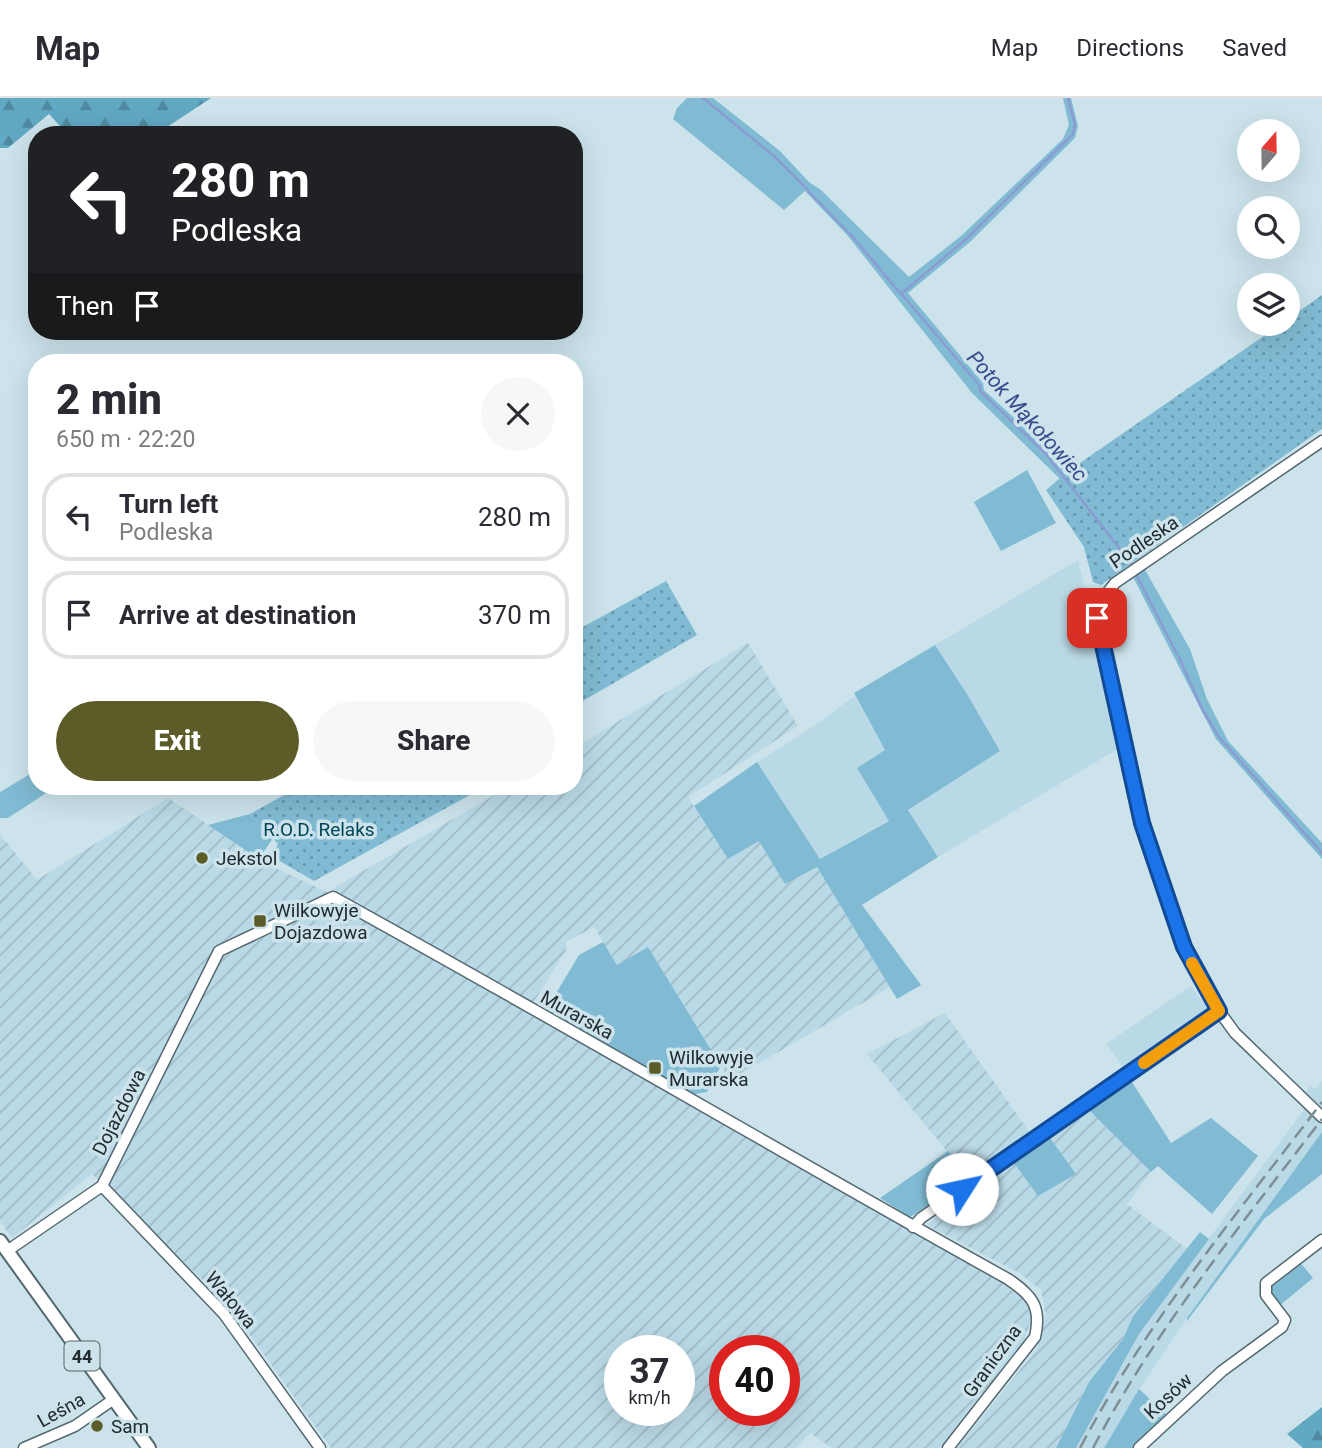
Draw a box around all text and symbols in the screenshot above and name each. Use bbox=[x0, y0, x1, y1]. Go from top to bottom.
text: Map bbox=[35, 29, 100, 68]
text: Map bbox=[991, 34, 1038, 62]
text: Directions bbox=[1076, 34, 1184, 62]
text: Saved bbox=[1222, 34, 1287, 62]
north arrow bbox=[1237, 119, 1300, 182]
map controls bbox=[1237, 119, 1300, 336]
text: 280 m bbox=[171, 152, 310, 209]
icon: left bbox=[56, 154, 147, 245]
button: search bbox=[1237, 196, 1300, 259]
text: Podleska bbox=[171, 211, 302, 249]
button: layers bbox=[1237, 273, 1300, 336]
icon: arrive bbox=[128, 287, 166, 325]
text: Then bbox=[56, 291, 114, 321]
water label: Potok Mąkołowiec bbox=[962, 346, 1092, 487]
text: 2 min bbox=[56, 375, 162, 424]
button: close bbox=[481, 377, 555, 451]
text: 650 m · 22:20 bbox=[56, 426, 195, 453]
text: Turn left bbox=[119, 489, 218, 519]
icon: left bbox=[60, 498, 98, 536]
text: 280 m bbox=[478, 502, 551, 532]
street label: Podleska bbox=[1105, 511, 1183, 573]
text: Podleska bbox=[119, 519, 213, 546]
pin bbox=[1067, 588, 1127, 648]
icon: arrive bbox=[60, 596, 98, 634]
icon: arrive bbox=[1078, 599, 1116, 637]
text: Arrive at destination bbox=[119, 600, 356, 630]
text: 370 m bbox=[478, 600, 551, 630]
button: Exit bbox=[56, 701, 299, 781]
button: Share bbox=[313, 701, 555, 781]
park label: R.O.D. Relaks bbox=[263, 818, 375, 841]
place label: Jekstol bbox=[216, 847, 277, 870]
marker: Jekstol bbox=[194, 850, 210, 866]
place label: Wilkowyje Dojazdowa bbox=[274, 899, 368, 944]
marker: Wilkowyje Dojazdowa bbox=[252, 913, 268, 929]
street label: Murarska bbox=[537, 986, 617, 1044]
place label: Wilkowyje Murarska bbox=[669, 1046, 753, 1091]
marker: Wilkowyje Murarska bbox=[647, 1060, 663, 1076]
street label: Dojazdowa bbox=[87, 1065, 151, 1159]
position arrow bbox=[925, 1152, 999, 1226]
street label: Wałowa bbox=[201, 1267, 261, 1333]
street label: Graniczna bbox=[958, 1320, 1026, 1402]
speed limit sign: 40 bbox=[709, 1335, 800, 1426]
road number: 44 bbox=[64, 1342, 100, 1371]
text: 37 bbox=[629, 1351, 670, 1392]
street label: Kosów bbox=[1139, 1368, 1197, 1424]
text: km/h bbox=[628, 1387, 671, 1408]
street label: Leśna bbox=[33, 1388, 89, 1432]
place label: Sam bbox=[111, 1415, 149, 1438]
marker: Sam bbox=[89, 1418, 105, 1434]

